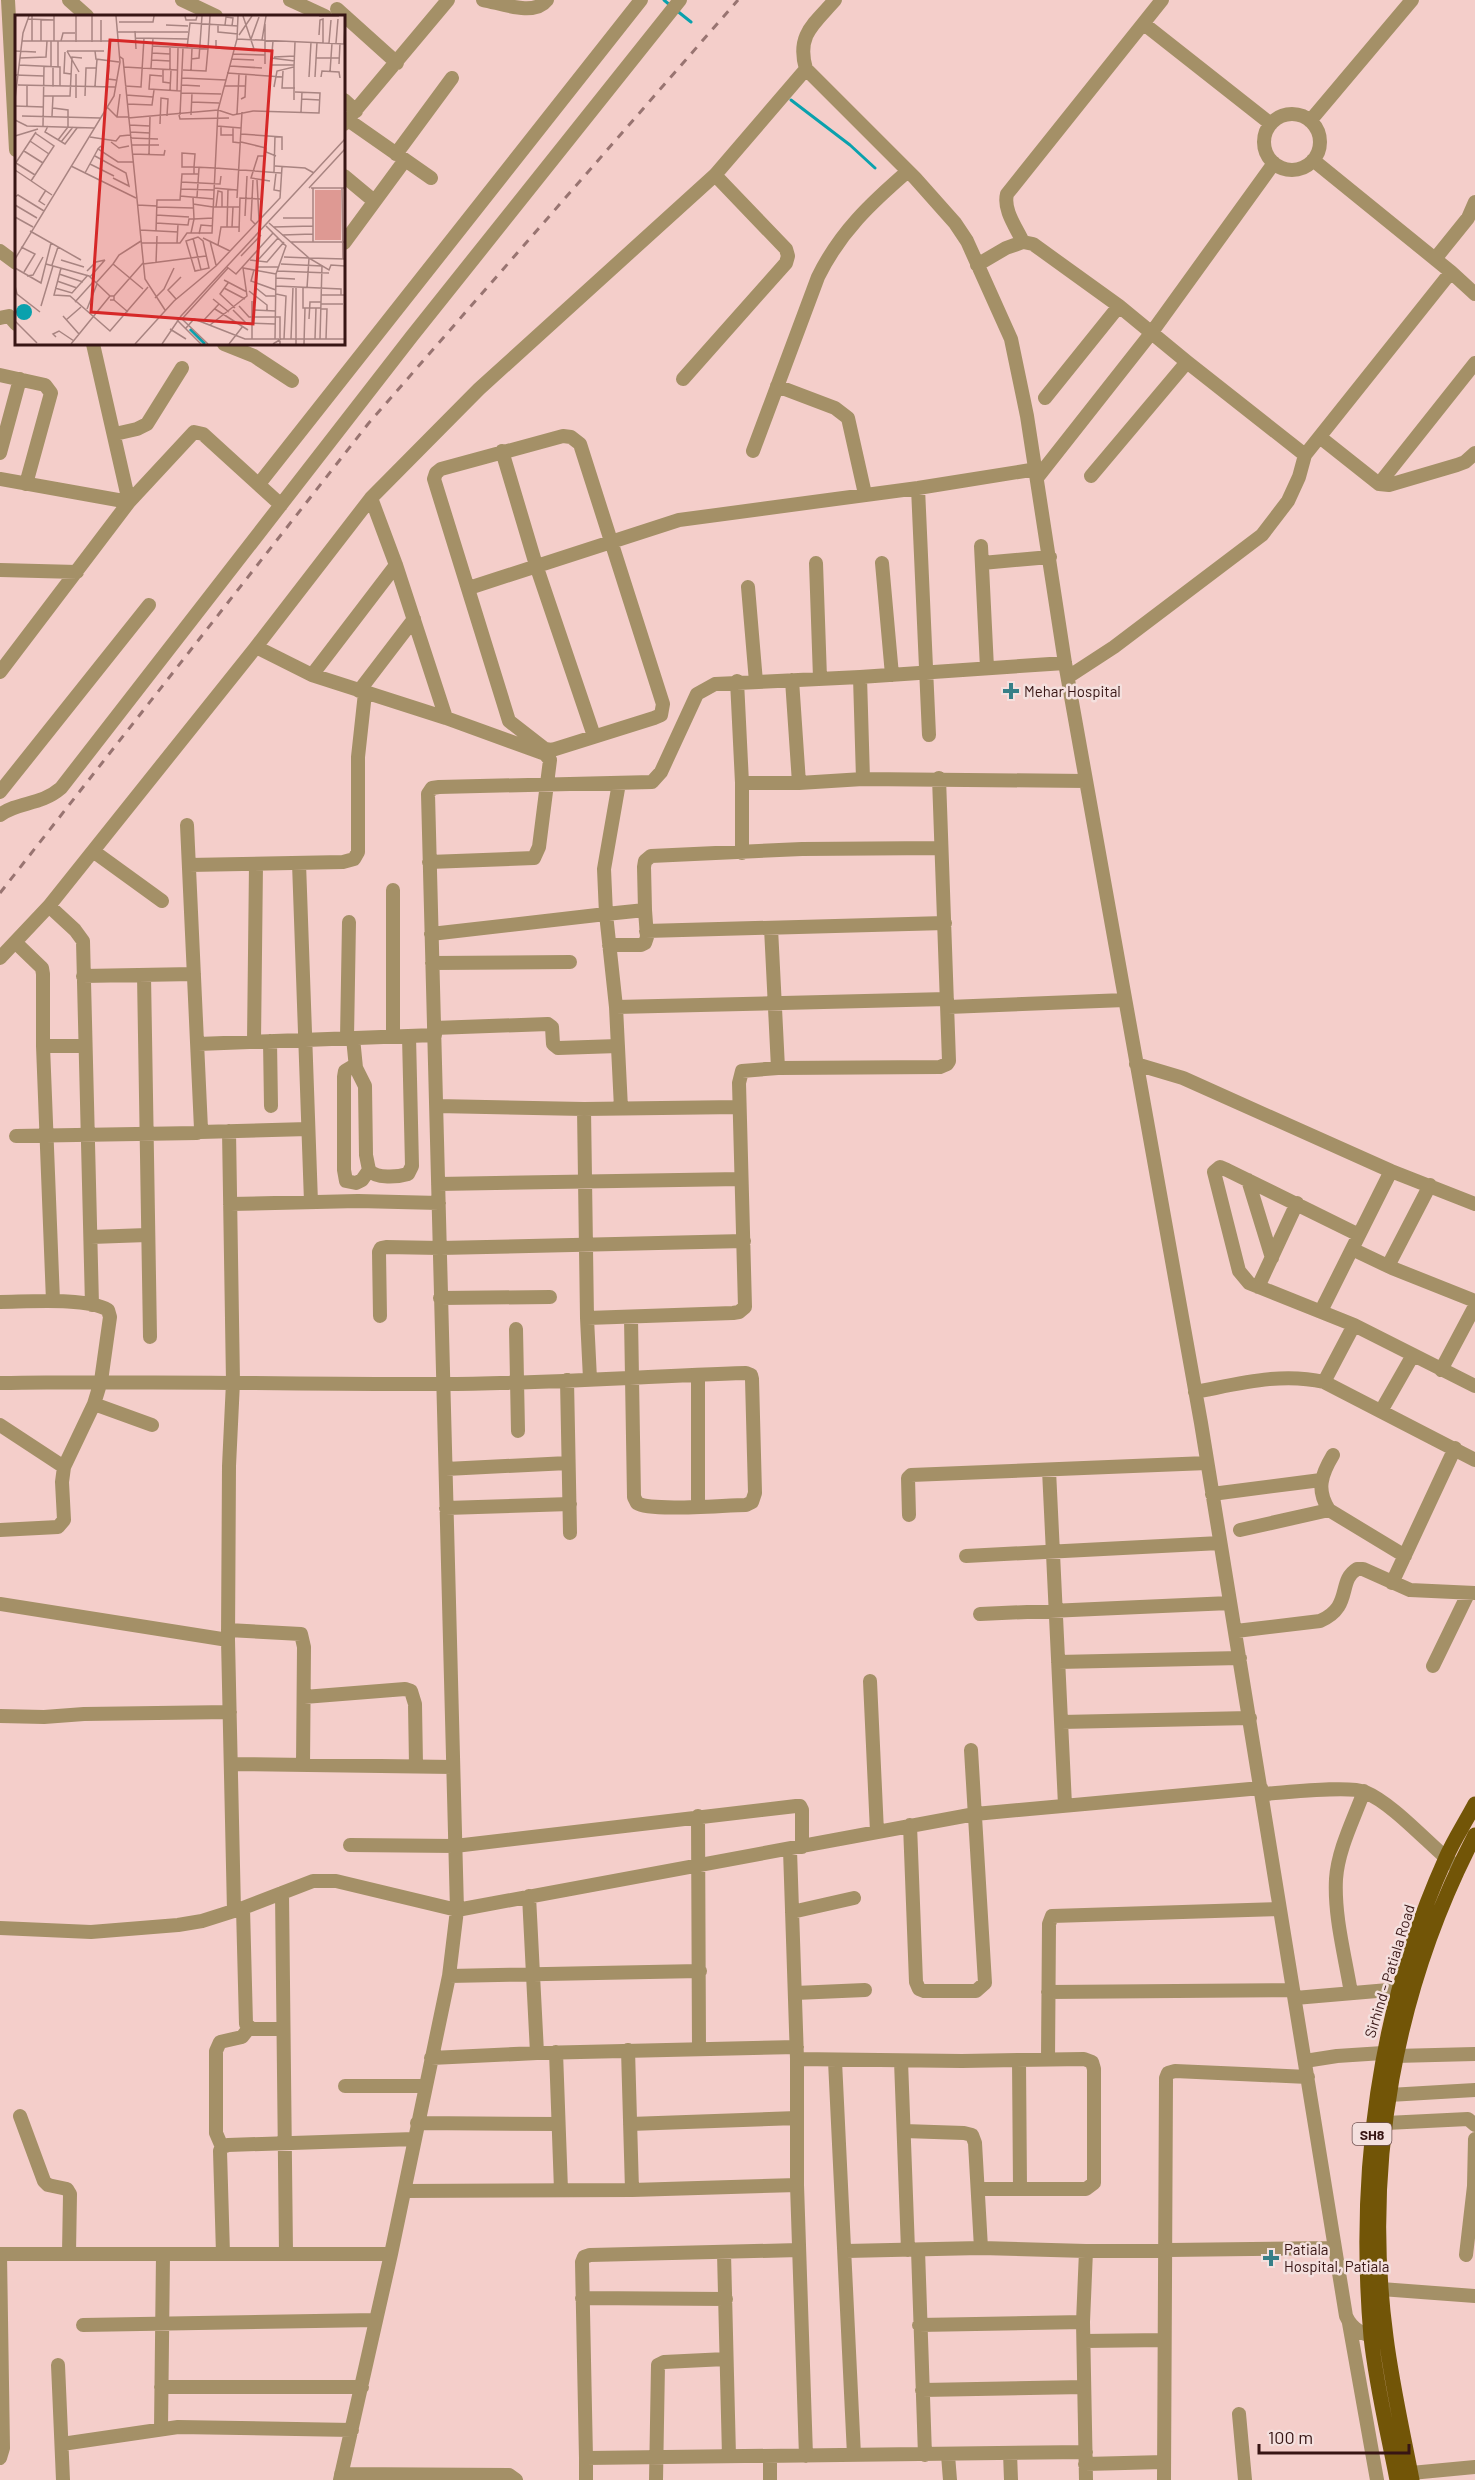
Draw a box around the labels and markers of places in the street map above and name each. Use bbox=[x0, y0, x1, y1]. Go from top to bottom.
marker: Mehar Hospital bbox=[1002, 682, 1020, 700]
place label: Mehar Hospital bbox=[1024, 682, 1121, 700]
place label: Patiala Hospital, Patiala bbox=[1284, 2240, 1389, 2275]
marker: Patiala Hospital, Patiala bbox=[1262, 2249, 1280, 2267]

